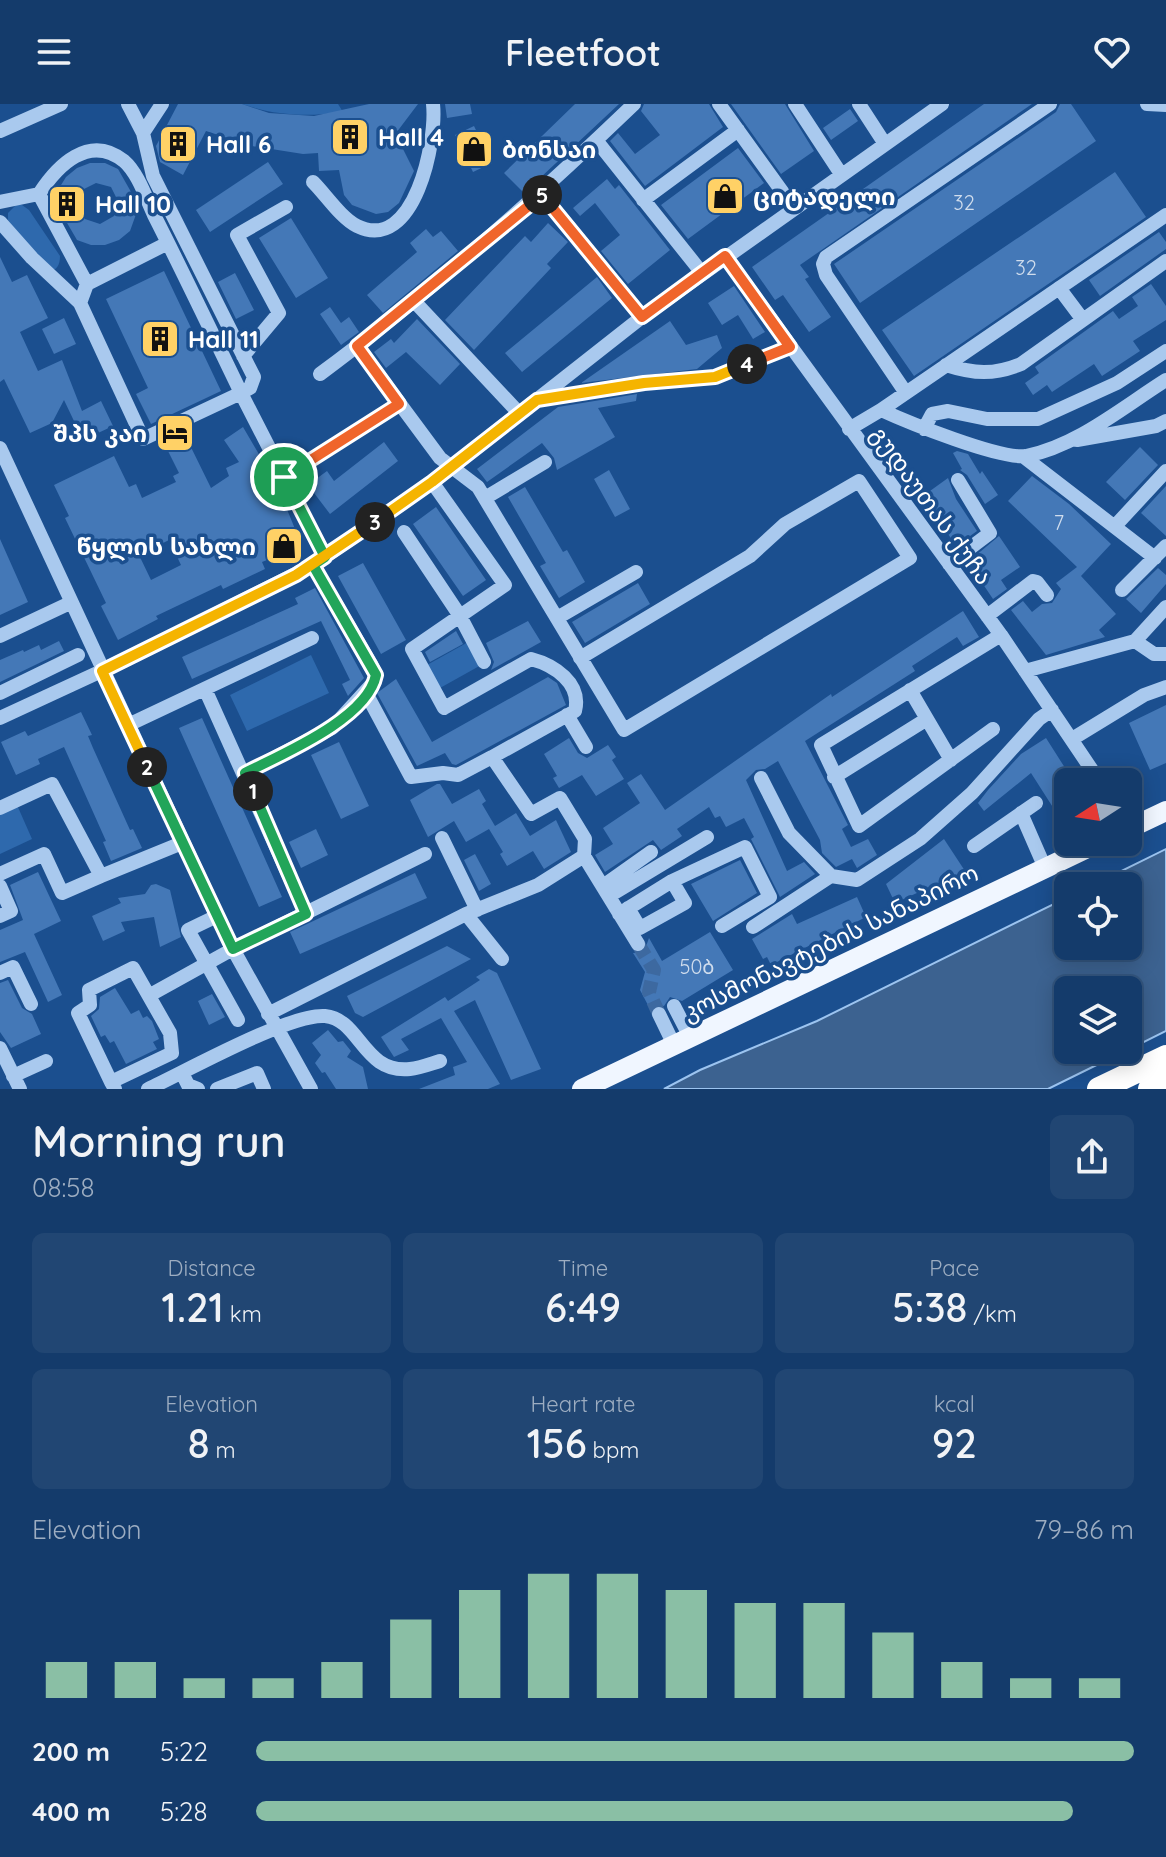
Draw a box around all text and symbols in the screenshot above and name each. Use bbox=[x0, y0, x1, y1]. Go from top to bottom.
icon: menu bbox=[32, 30, 76, 74]
text: Fleetfoot bbox=[505, 30, 661, 75]
icon: heart bbox=[1090, 30, 1134, 74]
building icon: Hall 4 bbox=[329, 116, 371, 158]
place label: Hall 4 bbox=[378, 122, 444, 152]
building icon: Hall 6 bbox=[157, 123, 199, 165]
shop icon: ბონსაი bbox=[453, 128, 495, 170]
place label: Hall 6 bbox=[206, 129, 271, 159]
place label: ბონსაი bbox=[502, 134, 596, 164]
pin: 5 bbox=[522, 175, 562, 215]
shop icon: ციტადელი bbox=[704, 175, 746, 217]
text: 5 bbox=[536, 181, 548, 209]
place label: ციტადელი bbox=[753, 181, 896, 212]
building icon: Hall 10 bbox=[46, 183, 88, 225]
place label: Hall 10 bbox=[95, 189, 171, 219]
house number: 32 bbox=[953, 190, 975, 215]
house number: 32 bbox=[1015, 255, 1037, 280]
building icon: Hall 11 bbox=[139, 318, 181, 360]
place label: Hall 11 bbox=[188, 324, 259, 354]
pin: 4 bbox=[727, 344, 767, 384]
text: 4 bbox=[741, 350, 753, 378]
hotel icon: შპს კაი bbox=[154, 412, 196, 454]
place label: შპს კაი bbox=[53, 418, 147, 448]
street label: გუდაუთას ქუჩა bbox=[864, 420, 1000, 590]
pin bbox=[250, 443, 318, 511]
icon: arrive bbox=[262, 455, 306, 499]
pin: 3 bbox=[355, 502, 395, 542]
text: 3 bbox=[369, 508, 381, 536]
house number: 7 bbox=[1054, 510, 1064, 535]
shop icon: წყლის სახლი bbox=[263, 525, 305, 567]
place label: წყლის სახლი bbox=[76, 531, 256, 561]
pin: 2 bbox=[127, 747, 167, 787]
text: 2 bbox=[141, 753, 153, 781]
north arrow bbox=[1054, 768, 1142, 856]
map controls bbox=[1054, 768, 1142, 1064]
pin: 1 bbox=[233, 771, 273, 811]
text: 1 bbox=[249, 777, 257, 805]
street label: კოსმონავტების სანაპირო bbox=[677, 857, 983, 1027]
button: locate bbox=[1054, 872, 1142, 960]
house number: 50ბ bbox=[680, 954, 714, 979]
button: layers bbox=[1054, 976, 1142, 1064]
text: Morning run bbox=[32, 1113, 286, 1168]
button: share bbox=[1050, 1115, 1134, 1199]
text: 08:58 bbox=[32, 1171, 95, 1204]
text: Distance bbox=[168, 1254, 256, 1282]
text: Time bbox=[558, 1254, 608, 1282]
text: Pace bbox=[929, 1254, 979, 1282]
text: 1.21 bbox=[162, 1282, 224, 1332]
text: 6:49 bbox=[545, 1282, 621, 1332]
text: 5:38 bbox=[892, 1282, 967, 1332]
text: km bbox=[224, 1300, 262, 1328]
text: /km bbox=[967, 1300, 1017, 1328]
text: Elevation bbox=[165, 1390, 258, 1418]
text: Heart rate bbox=[531, 1390, 635, 1418]
text: kcal bbox=[934, 1390, 975, 1418]
text: 8 bbox=[188, 1418, 210, 1468]
text: 156 bbox=[527, 1418, 587, 1468]
text: 92 bbox=[932, 1418, 977, 1468]
text: m bbox=[210, 1436, 236, 1464]
text: bpm bbox=[587, 1436, 639, 1464]
text: Elevation bbox=[32, 1513, 142, 1546]
text: 79–86 m bbox=[1034, 1513, 1134, 1546]
text: 200 m bbox=[32, 1735, 110, 1768]
text: 5:22 bbox=[160, 1735, 208, 1768]
text: 400 m bbox=[32, 1795, 110, 1828]
text: 5:28 bbox=[160, 1795, 207, 1828]

